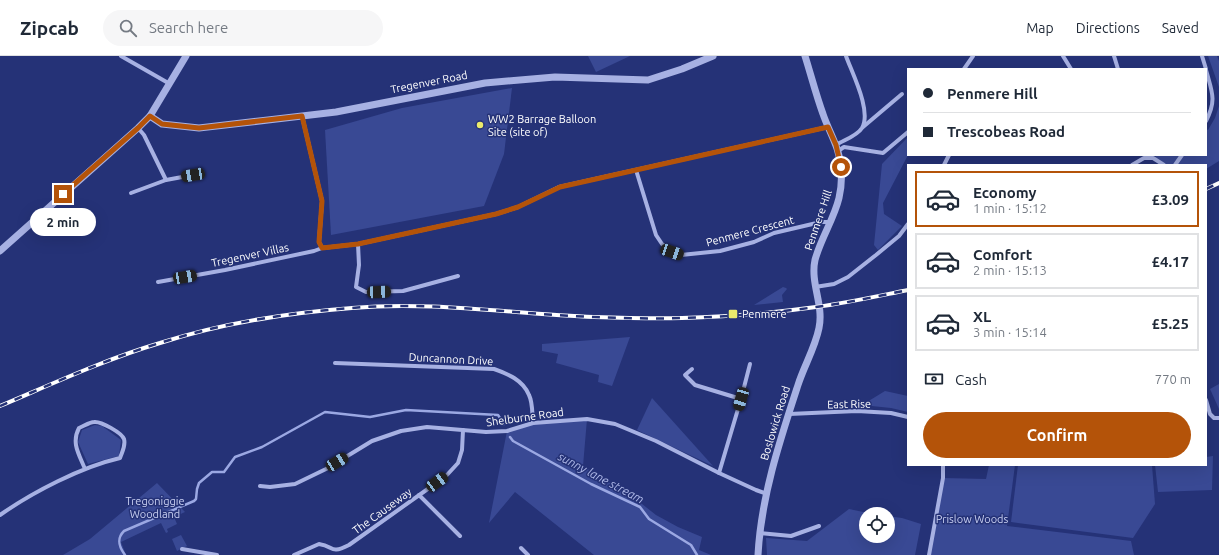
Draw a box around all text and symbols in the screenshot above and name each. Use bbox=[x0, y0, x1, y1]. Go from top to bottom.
search box bbox=[103, 10, 383, 46]
text: Zipcab bbox=[20, 17, 79, 39]
icon: search bbox=[117, 17, 139, 39]
text: Search here bbox=[149, 19, 228, 36]
text: Map bbox=[1026, 20, 1054, 36]
text: Directions bbox=[1076, 20, 1140, 36]
text: Saved bbox=[1162, 20, 1199, 36]
street label: Tregenver Road bbox=[390, 69, 468, 95]
text: Penmere Hill bbox=[947, 85, 1038, 102]
place label: WW2 Barrage Balloon Site (site of) bbox=[488, 113, 596, 139]
marker: WW2 Barrage Balloon Site (site of) bbox=[475, 120, 485, 130]
text: Trescobeas Road bbox=[947, 123, 1065, 140]
route start bbox=[832, 158, 850, 176]
car bbox=[180, 167, 206, 183]
icon: car bbox=[925, 181, 961, 217]
text: Economy bbox=[973, 184, 1037, 201]
route end bbox=[54, 185, 72, 203]
street label: Penmere Hill bbox=[802, 188, 834, 252]
text: £3.09 bbox=[1151, 191, 1189, 208]
text: 1 min · 15:12 bbox=[973, 201, 1047, 215]
callout: 2 min bbox=[30, 208, 96, 236]
street label: Penmere Crescent bbox=[705, 213, 796, 249]
text: 2 min bbox=[47, 215, 79, 229]
street label: Tregenver Villas bbox=[210, 241, 290, 269]
car bbox=[659, 242, 685, 262]
icon: car bbox=[925, 243, 961, 279]
text: Comfort bbox=[973, 246, 1032, 263]
text: £4.17 bbox=[1151, 253, 1189, 270]
text: 2 min · 15:13 bbox=[973, 263, 1047, 277]
car bbox=[172, 269, 198, 285]
car bbox=[367, 286, 391, 298]
icon: car bbox=[925, 305, 961, 341]
marker: Penmere bbox=[727, 308, 739, 320]
place label: Penmere bbox=[742, 308, 787, 320]
text: XL bbox=[973, 308, 991, 325]
text: £5.25 bbox=[1151, 315, 1189, 332]
text: 3 min · 15:14 bbox=[973, 325, 1047, 339]
street label: Duncannon Drive bbox=[408, 351, 494, 367]
icon: cash bbox=[923, 368, 945, 390]
text: Cash bbox=[955, 371, 987, 388]
text: 770 m bbox=[1155, 372, 1191, 386]
street label: Boslowick Road bbox=[758, 384, 792, 462]
car bbox=[732, 386, 750, 412]
street label: East Rise bbox=[827, 398, 871, 410]
street label: Shelburne Road bbox=[485, 406, 565, 428]
button: Confirm bbox=[923, 412, 1191, 458]
water label: sunny lane stream bbox=[555, 449, 646, 506]
car bbox=[324, 451, 350, 473]
car bbox=[424, 470, 450, 494]
street label: The Causeway bbox=[350, 485, 414, 536]
park label: Tregoniggie Woodland bbox=[125, 495, 185, 520]
map controls bbox=[859, 507, 895, 543]
button: locate bbox=[859, 507, 895, 543]
park label: Prislow Woods bbox=[936, 513, 1009, 525]

